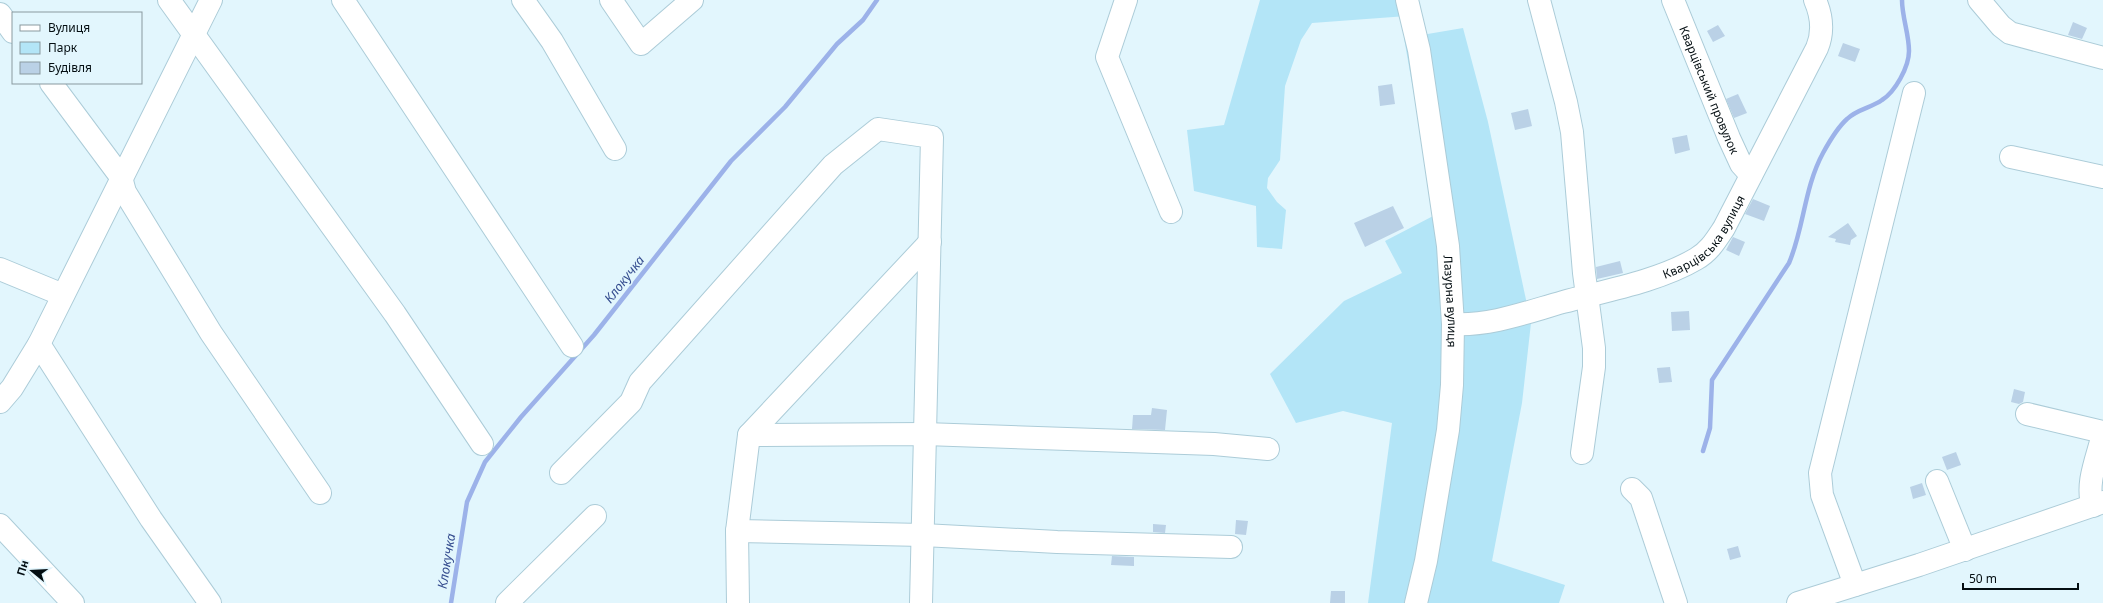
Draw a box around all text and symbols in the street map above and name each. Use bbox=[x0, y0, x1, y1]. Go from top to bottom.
legend bbox=[12, 12, 142, 84]
text: Вулиця bbox=[48, 19, 90, 36]
street label: Кварцівський провулок bbox=[1676, 23, 1744, 157]
text: Парк bbox=[48, 39, 78, 56]
text: Будівля bbox=[48, 59, 92, 76]
street label: Кварцівська вулиця bbox=[1660, 192, 1748, 282]
water label: Клокучка bbox=[600, 251, 649, 306]
street label: Лазурна вулиця bbox=[1440, 255, 1462, 348]
water label: Клокучка bbox=[433, 531, 459, 590]
north arrow bbox=[12, 551, 52, 591]
text: Пн bbox=[12, 558, 32, 577]
scale bar bbox=[1963, 565, 2078, 591]
text: 50 m bbox=[1969, 570, 1997, 587]

